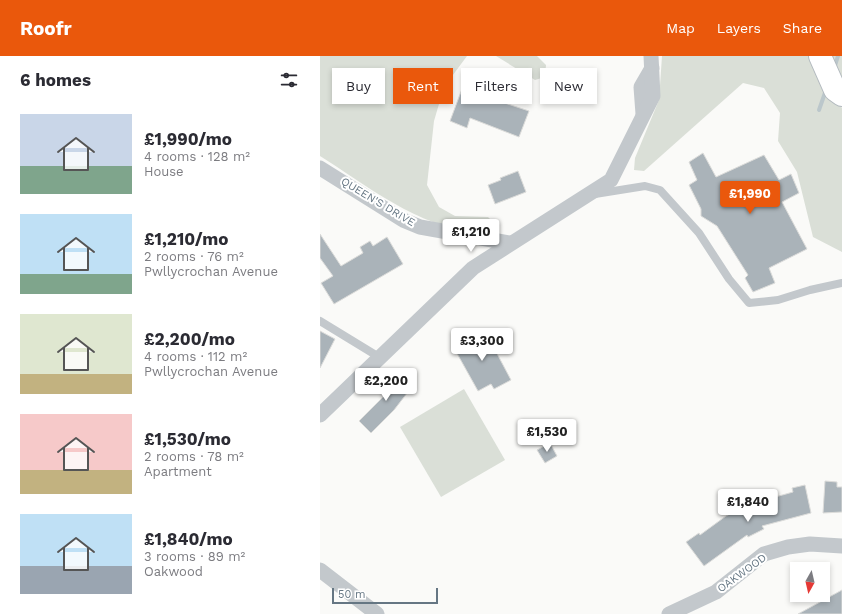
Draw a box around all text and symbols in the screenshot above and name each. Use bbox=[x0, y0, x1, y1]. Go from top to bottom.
text: Roofr bbox=[20, 17, 72, 40]
text: Map bbox=[666, 20, 695, 36]
text: Layers bbox=[717, 20, 761, 36]
text: Share bbox=[783, 20, 822, 36]
chip: Buy bbox=[332, 68, 385, 104]
chip: Rent bbox=[393, 68, 453, 104]
chip: Filters bbox=[461, 68, 532, 104]
chip: New bbox=[540, 68, 597, 104]
icon: filters bbox=[278, 69, 300, 91]
text: 6 homes bbox=[20, 70, 91, 90]
text: £1,990/mo bbox=[144, 129, 232, 149]
icon: home bbox=[52, 130, 100, 178]
text: 4 rooms · 128 m² bbox=[144, 149, 250, 164]
text: House bbox=[144, 164, 184, 179]
street label: QUEEN'S DRIVE bbox=[339, 175, 417, 229]
pin: £1,990 bbox=[717, 181, 783, 215]
text: £1,990 bbox=[729, 186, 771, 201]
pin: £1,210 bbox=[438, 219, 504, 253]
text: £1,210 bbox=[451, 224, 491, 239]
text: £1,210/mo bbox=[144, 229, 228, 249]
icon: home bbox=[52, 230, 100, 278]
text: 2 rooms · 76 m² bbox=[144, 249, 244, 264]
text: Pwllycrochan Avenue bbox=[144, 264, 278, 279]
pin: £3,300 bbox=[449, 328, 515, 362]
text: £2,200/mo bbox=[144, 329, 235, 349]
icon: home bbox=[52, 330, 100, 378]
text: £3,300 bbox=[460, 333, 504, 348]
text: 4 rooms · 112 m² bbox=[144, 349, 247, 364]
text: Pwllycrochan Avenue bbox=[144, 364, 278, 379]
pin: £2,200 bbox=[353, 368, 419, 402]
text: £2,200 bbox=[364, 373, 408, 388]
pin: £1,530 bbox=[514, 419, 580, 453]
text: £1,530 bbox=[526, 424, 568, 439]
text: £1,530/mo bbox=[144, 429, 231, 449]
icon: home bbox=[52, 430, 100, 478]
text: 2 rooms · 78 m² bbox=[144, 449, 244, 464]
text: Apartment bbox=[144, 464, 212, 479]
pin: £1,840 bbox=[715, 489, 781, 523]
text: £1,840 bbox=[727, 494, 769, 509]
text: £1,840/mo bbox=[144, 529, 233, 549]
icon: home bbox=[52, 530, 100, 578]
text: 3 rooms · 89 m² bbox=[144, 549, 245, 564]
street label: OAKWOOD bbox=[715, 551, 769, 595]
north arrow bbox=[790, 562, 830, 602]
map controls bbox=[790, 562, 830, 602]
text: Oakwood bbox=[144, 564, 203, 579]
scale bar bbox=[332, 586, 438, 605]
text: 50 m bbox=[338, 588, 365, 601]

